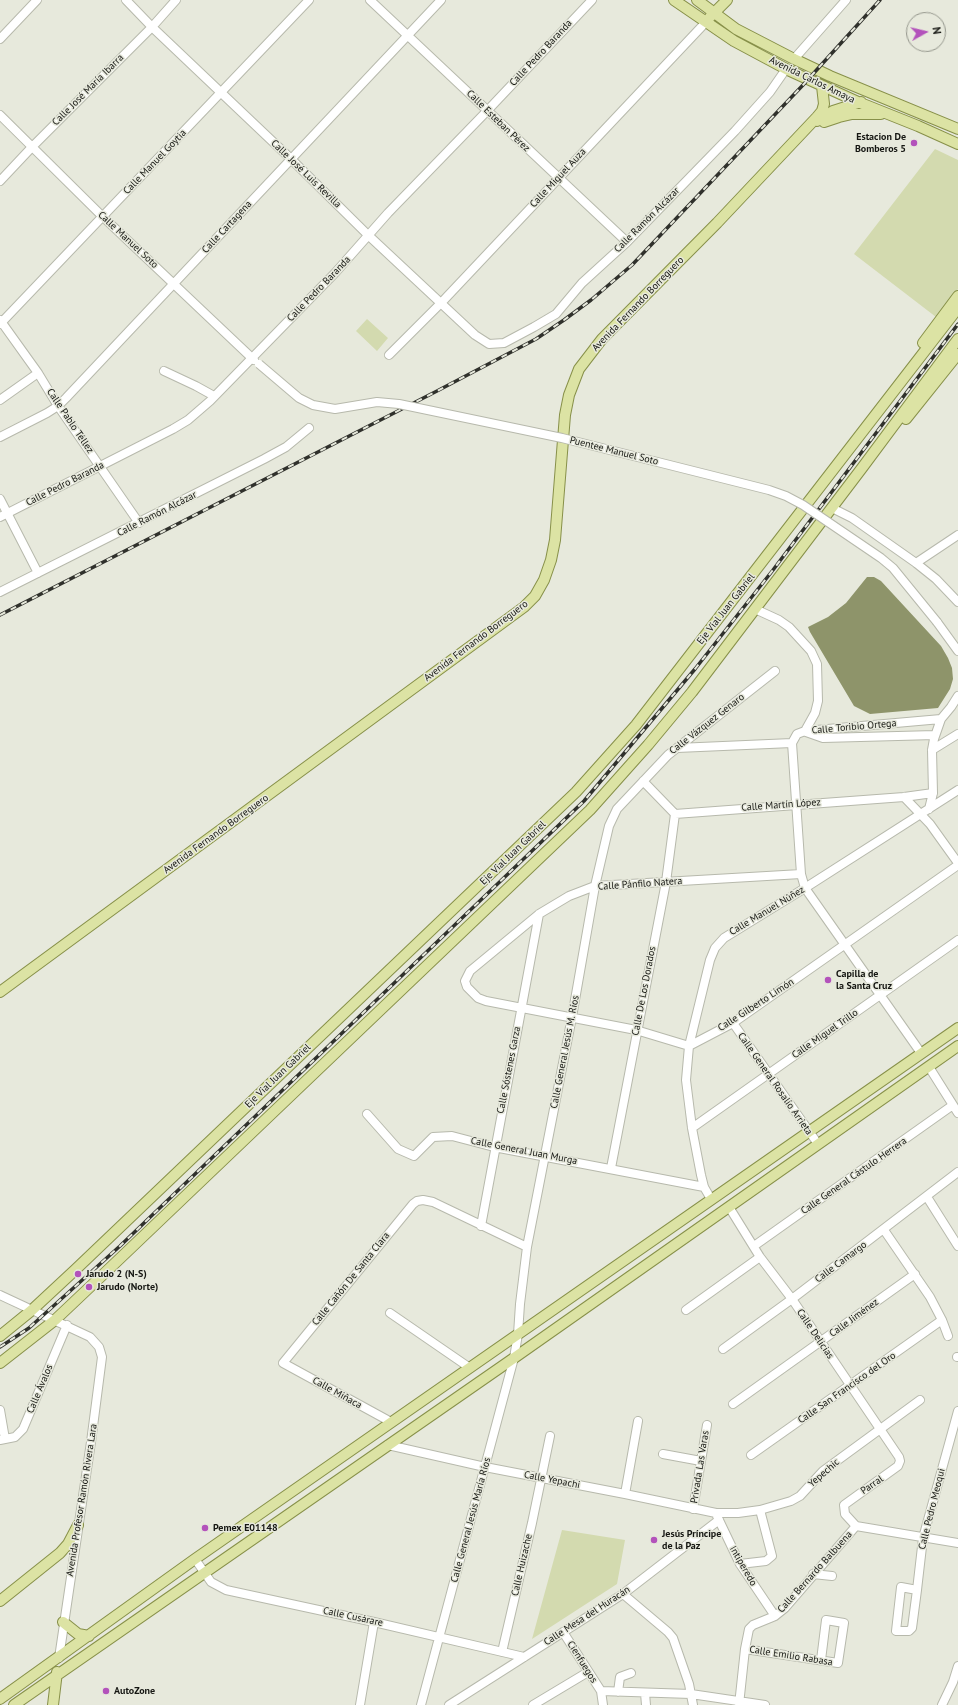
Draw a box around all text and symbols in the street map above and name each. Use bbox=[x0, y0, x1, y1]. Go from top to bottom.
north arrow bbox=[906, 12, 946, 52]
street label: Calle Pedro Baranda bbox=[507, 17, 575, 89]
text: N bbox=[929, 26, 944, 35]
street label: Calle José María Ibarra bbox=[50, 52, 126, 128]
street label: Avenida Carlos Amaya bbox=[767, 54, 857, 106]
street label: Calle Esteban Pérez bbox=[464, 88, 532, 154]
street label: Calle Manuel Goytia bbox=[121, 127, 189, 197]
place label: Estacion De Bomberos 5 bbox=[855, 131, 906, 154]
street label: Calle José Luis Revilla bbox=[268, 137, 344, 211]
marker: Estacion De Bomberos 5 bbox=[909, 138, 919, 148]
street label: Calle Miguel Auza bbox=[527, 146, 589, 210]
street label: Calle Ramón Alcázar bbox=[612, 185, 682, 255]
street label: Calle Cartagena bbox=[200, 198, 254, 256]
street label: Calle Manuel Soto bbox=[95, 209, 161, 271]
street label: Calle Pedro Baranda bbox=[285, 254, 353, 324]
street label: Avenida Fernando Borreguero bbox=[590, 254, 686, 354]
street label: Calle Pablo Téllez bbox=[44, 386, 96, 456]
street label: Puentee Manuel Soto bbox=[568, 434, 660, 468]
street label: Calle Pedro Baranda bbox=[24, 459, 106, 509]
street label: Calle Ramón Alcázar bbox=[115, 489, 199, 539]
street label: Eje Vial Juan Gabriel bbox=[695, 571, 757, 647]
street label: Avenida Fernando Borreguero bbox=[422, 598, 530, 684]
street label: Calle Vázquez Genaro bbox=[667, 691, 747, 757]
street label: Calle Toribio Ortega bbox=[811, 717, 897, 737]
street label: Avenida Fernando Borreguero bbox=[161, 792, 271, 876]
street label: Calle Martín López bbox=[741, 796, 821, 814]
street label: Eje Vial Juan Gabriel bbox=[478, 819, 548, 887]
street label: Calle Pánfilo Natera bbox=[597, 875, 683, 893]
street label: Calle Manuel Núñez bbox=[727, 884, 807, 938]
street label: Calle De Los Dorados bbox=[629, 945, 659, 1037]
place label: Capilla de la Santa Cruz bbox=[836, 968, 892, 992]
marker: Capilla de la Santa Cruz bbox=[823, 975, 833, 985]
street label: Calle Gilberto Limón bbox=[716, 976, 796, 1034]
street label: Calle General Jesús M. Ríos bbox=[548, 994, 582, 1110]
street label: Calle Miguel Trillo bbox=[790, 1007, 860, 1061]
street label: Calle Sóstenes Garza bbox=[495, 1025, 523, 1115]
street label: Calle General Rosalío Arrieta bbox=[735, 1031, 815, 1137]
street label: Eje Vial Juan Gabriel bbox=[243, 1042, 313, 1110]
street label: Calle General Juan Murga bbox=[470, 1135, 578, 1167]
street label: Calle General Cástulo Herrera bbox=[799, 1135, 909, 1217]
street label: Calle Cañón De Santa Clara bbox=[310, 1230, 392, 1328]
street label: Calle Camargo bbox=[813, 1239, 869, 1285]
place label: Jarudo 2 (N-S) bbox=[86, 1268, 147, 1280]
marker: Jarudo 2 (N-S) bbox=[73, 1269, 83, 1279]
place label: Jarudo (Norte) bbox=[97, 1281, 158, 1293]
marker: Jarudo (Norte) bbox=[84, 1282, 94, 1292]
street label: Calle Jiménez bbox=[827, 1296, 881, 1340]
street label: Calle Delicias bbox=[794, 1307, 836, 1361]
street label: Calle San Francisco del Oro bbox=[796, 1350, 898, 1426]
street label: Calle Ávalos bbox=[24, 1363, 56, 1415]
street label: Calle Miñaca bbox=[310, 1375, 364, 1411]
street label: Avenida Profesor Ramón Rivera Lara bbox=[64, 1423, 100, 1577]
street label: Privada Las Varas bbox=[688, 1430, 712, 1504]
street label: Calle General Jesús María Ríos bbox=[449, 1456, 493, 1584]
street label: Yepechic bbox=[806, 1456, 842, 1490]
street label: Calle Pedro Meoqui bbox=[916, 1467, 948, 1551]
street label: Calle Yepachi bbox=[523, 1469, 581, 1491]
street label: Parral bbox=[858, 1473, 886, 1497]
place label: Pemex E01148 bbox=[213, 1522, 278, 1534]
marker: Pemex E01148 bbox=[200, 1523, 210, 1533]
place label: Jesús Príncipe de la Paz bbox=[662, 1528, 721, 1552]
street label: Calle Bernardo Balbuena bbox=[775, 1529, 855, 1615]
street label: Calle Huizache bbox=[509, 1533, 535, 1597]
marker: Jesús Príncipe de la Paz bbox=[649, 1535, 659, 1545]
street label: Intiperedo bbox=[727, 1544, 759, 1588]
street label: Calle Mesa del Huracán bbox=[542, 1584, 632, 1648]
street label: Calle Cusárare bbox=[322, 1605, 384, 1629]
street label: Cienfuegos bbox=[564, 1639, 600, 1685]
street label: Calle Emilio Rabasa bbox=[748, 1643, 834, 1669]
place label: AutoZone bbox=[114, 1685, 155, 1697]
marker: AutoZone bbox=[101, 1686, 111, 1696]

